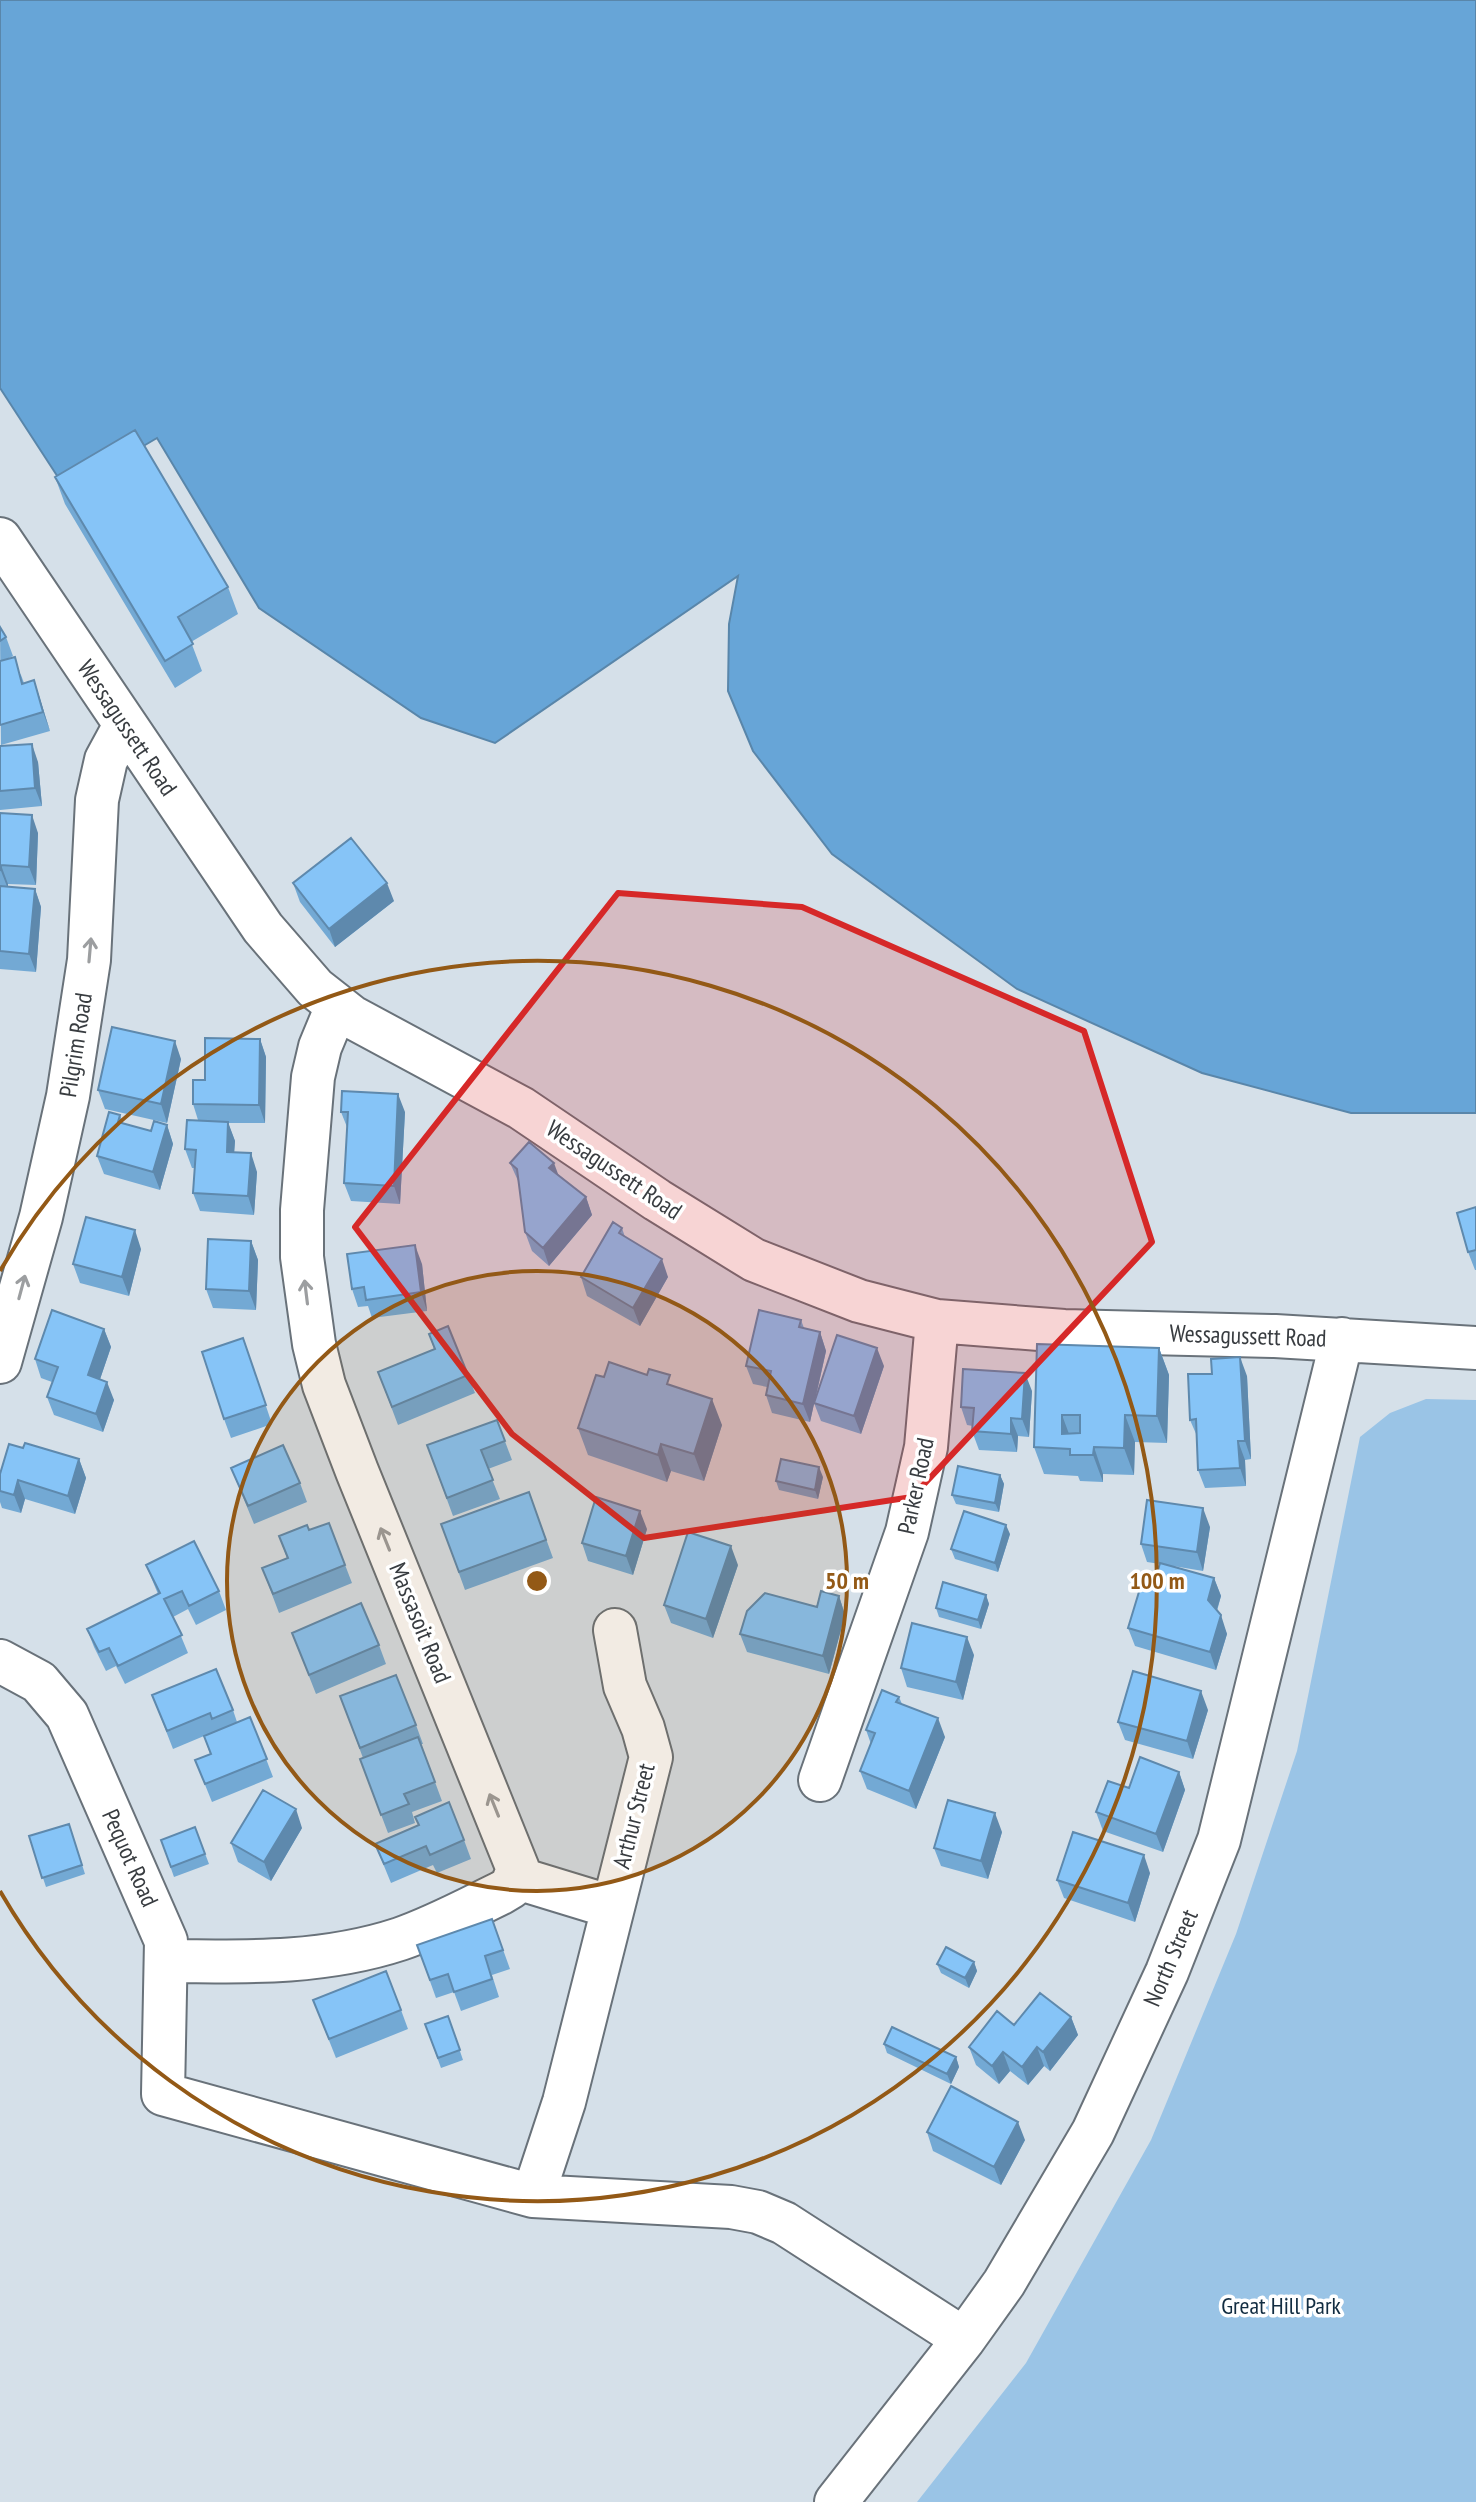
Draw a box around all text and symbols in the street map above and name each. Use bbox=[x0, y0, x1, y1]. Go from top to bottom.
street label: Wessagussett Road bbox=[71, 654, 184, 802]
one-way arrow bbox=[83, 938, 98, 964]
street label: Pilgrim Road bbox=[52, 990, 99, 1099]
street label: Wessagussett Road bbox=[540, 1113, 688, 1226]
one-way arrow bbox=[15, 1275, 30, 1301]
one-way arrow bbox=[298, 1279, 313, 1306]
street label: Wessagussett Road bbox=[1169, 1317, 1327, 1354]
street label: Parker Road bbox=[890, 1435, 941, 1537]
one-way arrow bbox=[377, 1527, 391, 1552]
street label: Massasoit Road bbox=[382, 1558, 459, 1688]
text: 50 m bbox=[825, 1565, 869, 1596]
text: 100 m bbox=[1129, 1565, 1185, 1596]
centre of rings bbox=[523, 1567, 551, 1595]
street label: Arthur Street bbox=[605, 1760, 662, 1872]
one-way arrow bbox=[486, 1793, 501, 1818]
street label: Pequot Road bbox=[95, 1804, 166, 1911]
street label: North Street bbox=[1136, 1904, 1205, 2011]
park label: Great Hill Park bbox=[1221, 2290, 1341, 2321]

